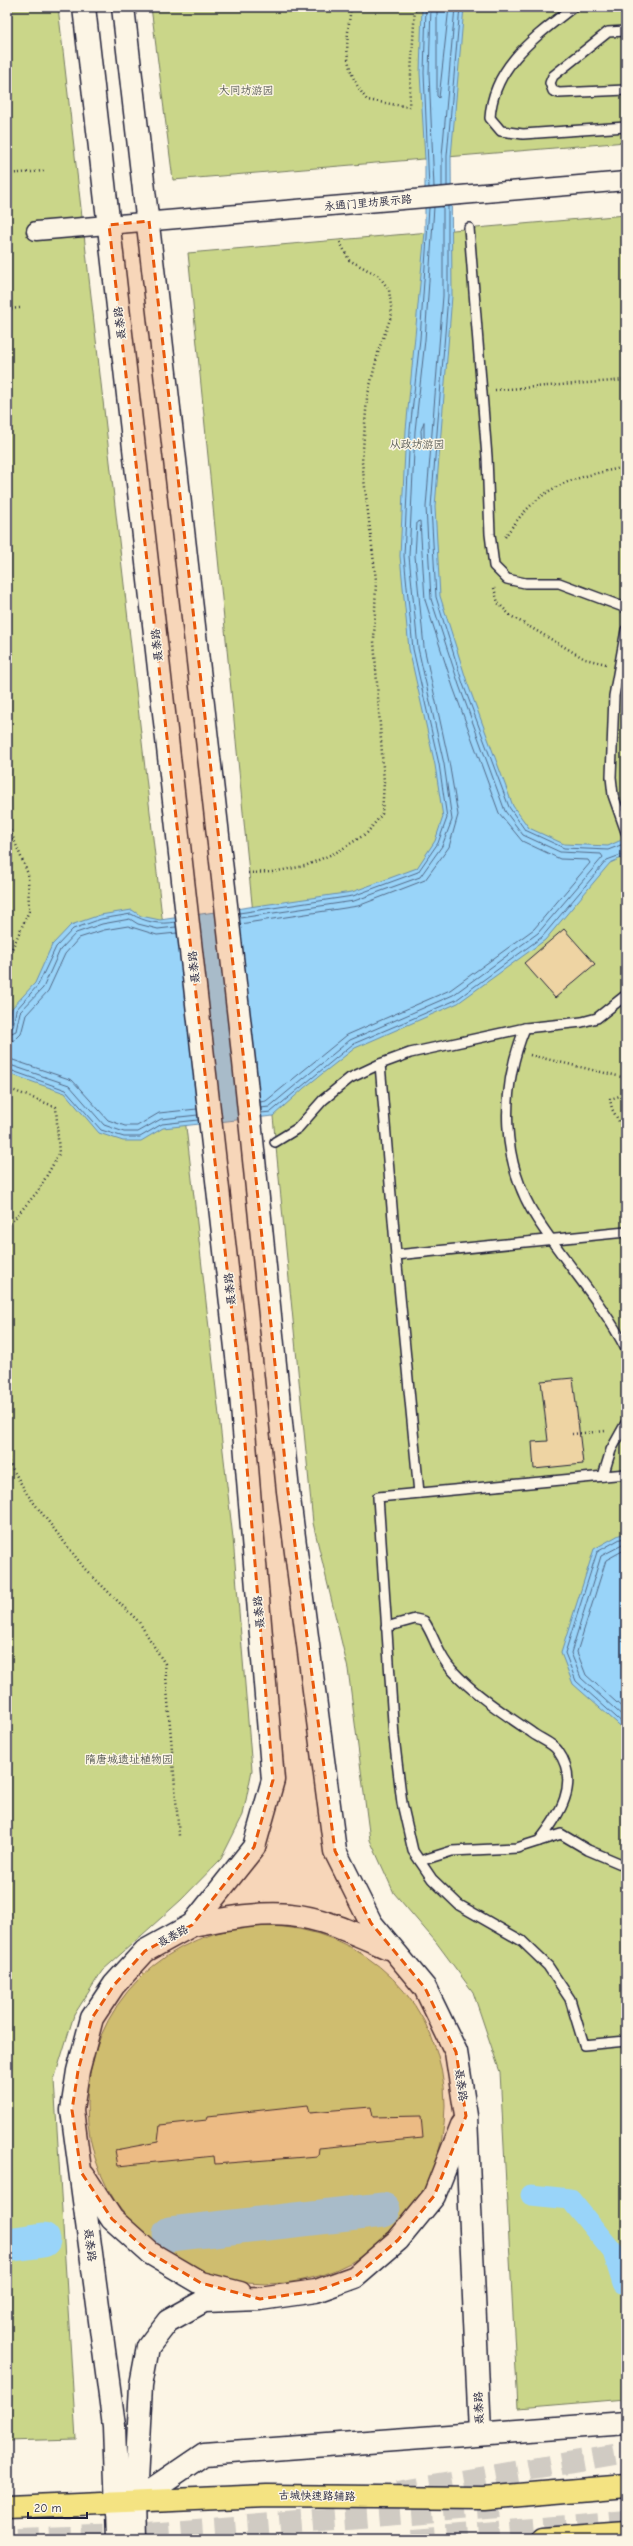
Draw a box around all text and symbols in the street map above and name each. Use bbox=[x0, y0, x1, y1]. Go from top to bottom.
park label: 大同坊游园 bbox=[219, 84, 274, 97]
street label: 永通门里坊展示路 bbox=[324, 193, 412, 213]
street label: 聂泰路 bbox=[112, 306, 128, 340]
park label: 从政坊游园 bbox=[390, 438, 445, 451]
street label: 聂泰路 bbox=[149, 628, 165, 662]
street label: 聂泰路 bbox=[186, 950, 202, 984]
street label: 聂泰路 bbox=[222, 1272, 238, 1306]
street label: 聂泰路 bbox=[251, 1595, 267, 1629]
park label: 隋唐城遗址植物园 bbox=[85, 1753, 173, 1766]
street label: 聂泰路 bbox=[155, 1922, 191, 1950]
street label: 聂泰路 bbox=[452, 2068, 470, 2102]
street label: 聂泰路 bbox=[82, 2228, 98, 2262]
street label: 聂泰路 bbox=[472, 2391, 486, 2425]
street label: 古城快速路辅路 bbox=[278, 2489, 356, 2503]
scale bar bbox=[28, 2494, 87, 2520]
text: 20 m bbox=[34, 2501, 62, 2515]

